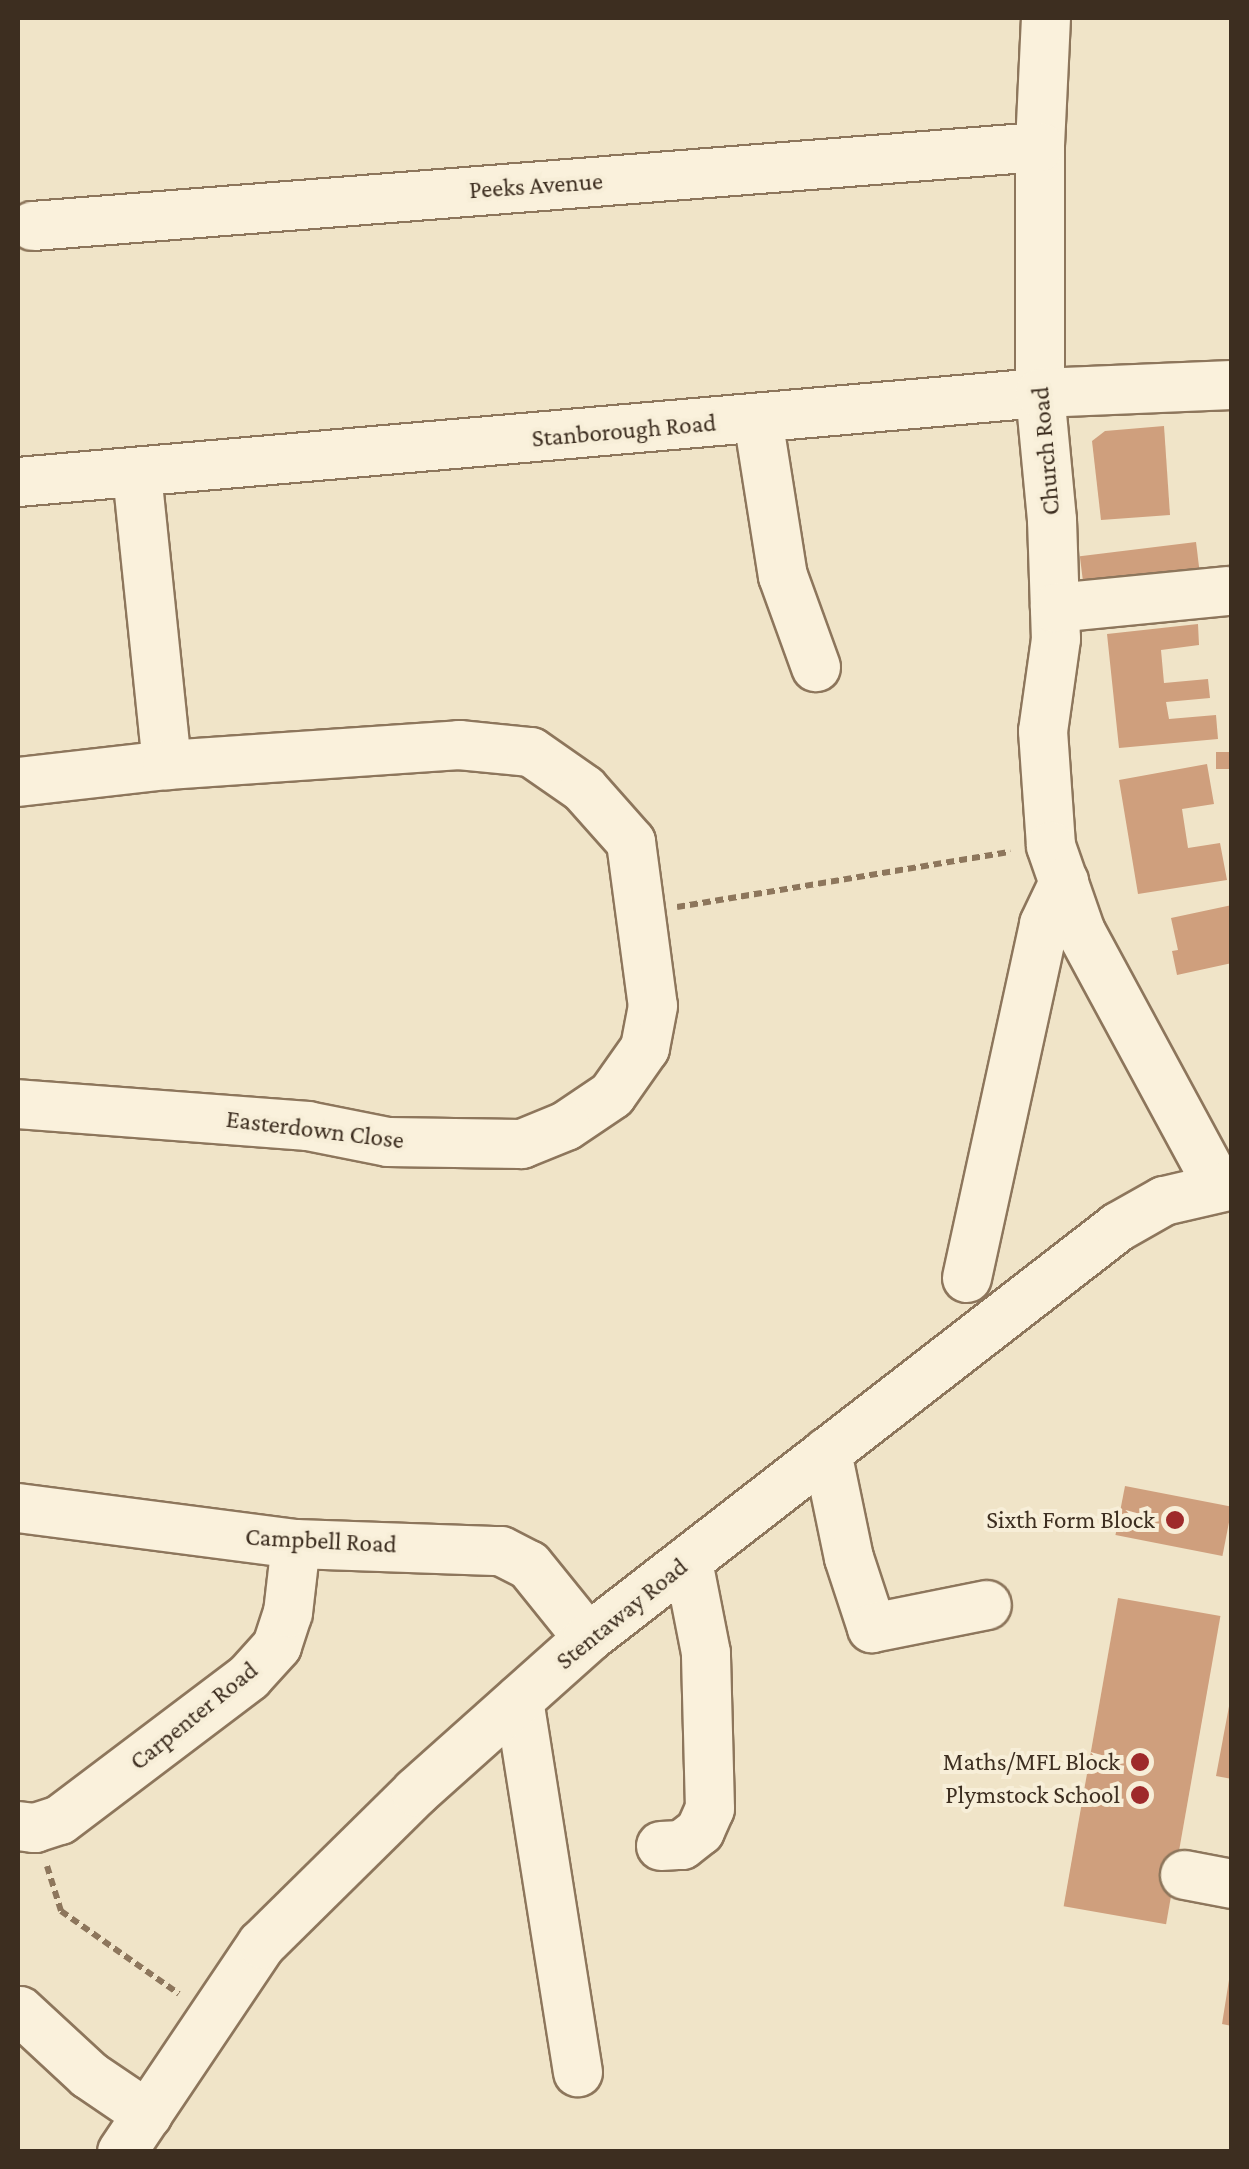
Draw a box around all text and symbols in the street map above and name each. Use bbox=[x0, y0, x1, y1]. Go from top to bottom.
street label: Peeks Avenue bbox=[468, 166, 604, 206]
street label: Church Road bbox=[1025, 386, 1067, 516]
street label: Stanborough Road bbox=[531, 408, 717, 454]
street label: Easterdown Close bbox=[224, 1104, 406, 1156]
place label: Sixth Form Block bbox=[986, 1505, 1155, 1535]
marker: Sixth Form Block bbox=[1164, 1509, 1186, 1531]
street label: Campbell Road bbox=[244, 1522, 398, 1560]
street label: Stentaway Road bbox=[550, 1552, 694, 1676]
street label: Carpenter Road bbox=[124, 1655, 264, 1777]
place label: Maths/MFL Block bbox=[943, 1747, 1120, 1777]
marker: Maths/MFL Block bbox=[1129, 1751, 1151, 1773]
place label: Plymstock School bbox=[945, 1780, 1120, 1810]
marker: Plymstock School bbox=[1129, 1784, 1151, 1806]

